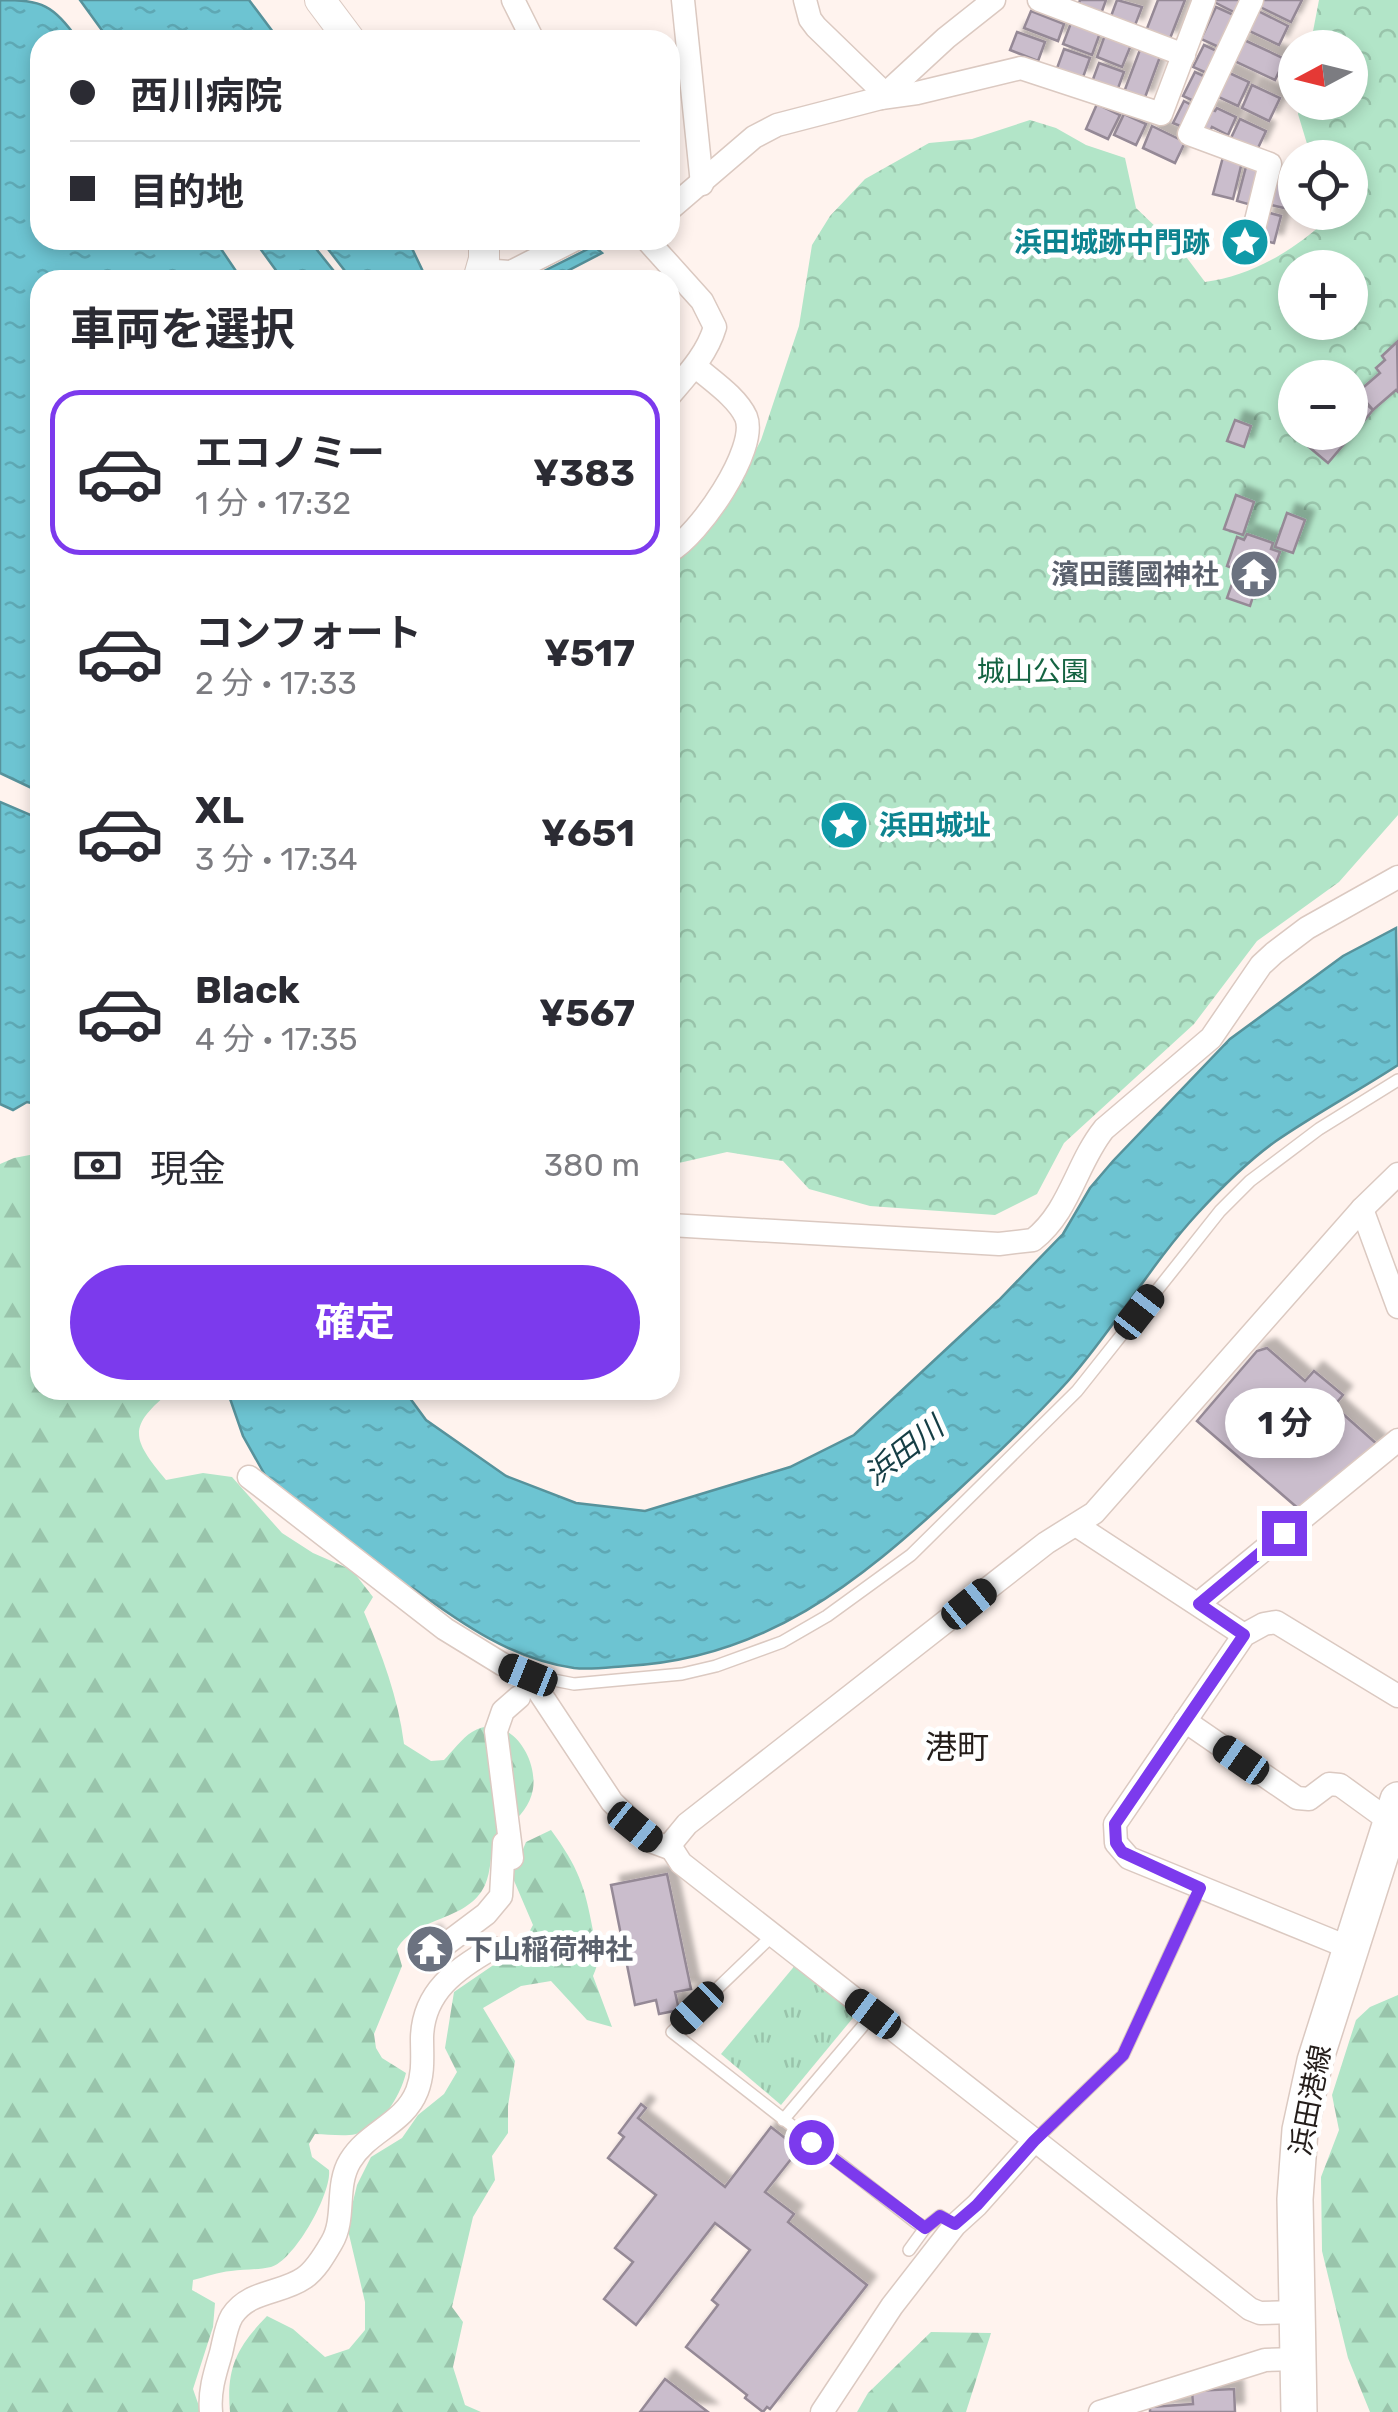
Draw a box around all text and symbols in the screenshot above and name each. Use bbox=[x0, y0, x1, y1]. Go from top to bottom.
north arrow bbox=[1278, 30, 1368, 120]
map controls bbox=[1278, 30, 1368, 450]
text: 西川病院 bbox=[130, 73, 282, 119]
button: locate bbox=[1278, 140, 1368, 230]
text: 目的地 bbox=[130, 169, 244, 215]
place icon: 浜田城跡中門跡 bbox=[1219, 216, 1271, 268]
place label: 浜田城跡中門跡 bbox=[1014, 226, 1210, 259]
button: + bbox=[1278, 250, 1368, 340]
text: 車両を選択 bbox=[70, 303, 295, 356]
button: − bbox=[1278, 360, 1368, 450]
icon: car bbox=[75, 428, 165, 518]
text: エコノミー bbox=[195, 430, 385, 476]
text: ¥383 bbox=[533, 450, 635, 496]
text: 1 分 · 17:32 bbox=[195, 484, 351, 522]
temple icon: 濱田護國神社 bbox=[1228, 548, 1280, 600]
place label: 濱田護國神社 bbox=[1051, 558, 1219, 591]
icon: car bbox=[75, 608, 165, 698]
text: コンフォート bbox=[195, 610, 422, 656]
text: ¥517 bbox=[544, 630, 635, 676]
park label: 城山公園 bbox=[977, 655, 1089, 688]
text: 2 分 · 17:33 bbox=[195, 664, 357, 702]
text: XL bbox=[195, 787, 244, 833]
icon: car bbox=[75, 788, 165, 878]
place icon: 浜田城址 bbox=[818, 799, 870, 851]
place label: 浜田城址 bbox=[879, 809, 991, 842]
text: ¥651 bbox=[541, 810, 635, 856]
text: 3 分 · 17:34 bbox=[195, 840, 358, 878]
text: Black bbox=[195, 967, 300, 1013]
icon: car bbox=[75, 968, 165, 1058]
text: ¥567 bbox=[539, 990, 635, 1036]
text: 4 分 · 17:35 bbox=[195, 1020, 358, 1058]
icon: cash bbox=[70, 1138, 125, 1193]
text: 現金 bbox=[150, 1146, 226, 1192]
text: 380 m bbox=[544, 1146, 640, 1184]
button: 確定 bbox=[70, 1265, 640, 1380]
car bbox=[1109, 1279, 1169, 1345]
callout: 1 分 bbox=[1224, 1388, 1344, 1458]
text: 1 分 bbox=[1258, 1404, 1312, 1442]
water label: 浜田川 bbox=[857, 1407, 953, 1493]
route end bbox=[1262, 1511, 1307, 1556]
car bbox=[936, 1573, 1002, 1635]
car bbox=[495, 1650, 561, 1700]
district label: 港町 bbox=[925, 1728, 989, 1766]
car bbox=[1208, 1731, 1274, 1789]
car bbox=[602, 1796, 668, 1858]
temple icon: 下山稲荷神社 bbox=[404, 1923, 456, 1975]
place label: 下山稲荷神社 bbox=[465, 1933, 633, 1966]
car bbox=[665, 1976, 729, 2040]
car bbox=[840, 1984, 906, 2044]
street label: 浜田港線 bbox=[1284, 2042, 1337, 2158]
route start bbox=[789, 2120, 834, 2165]

